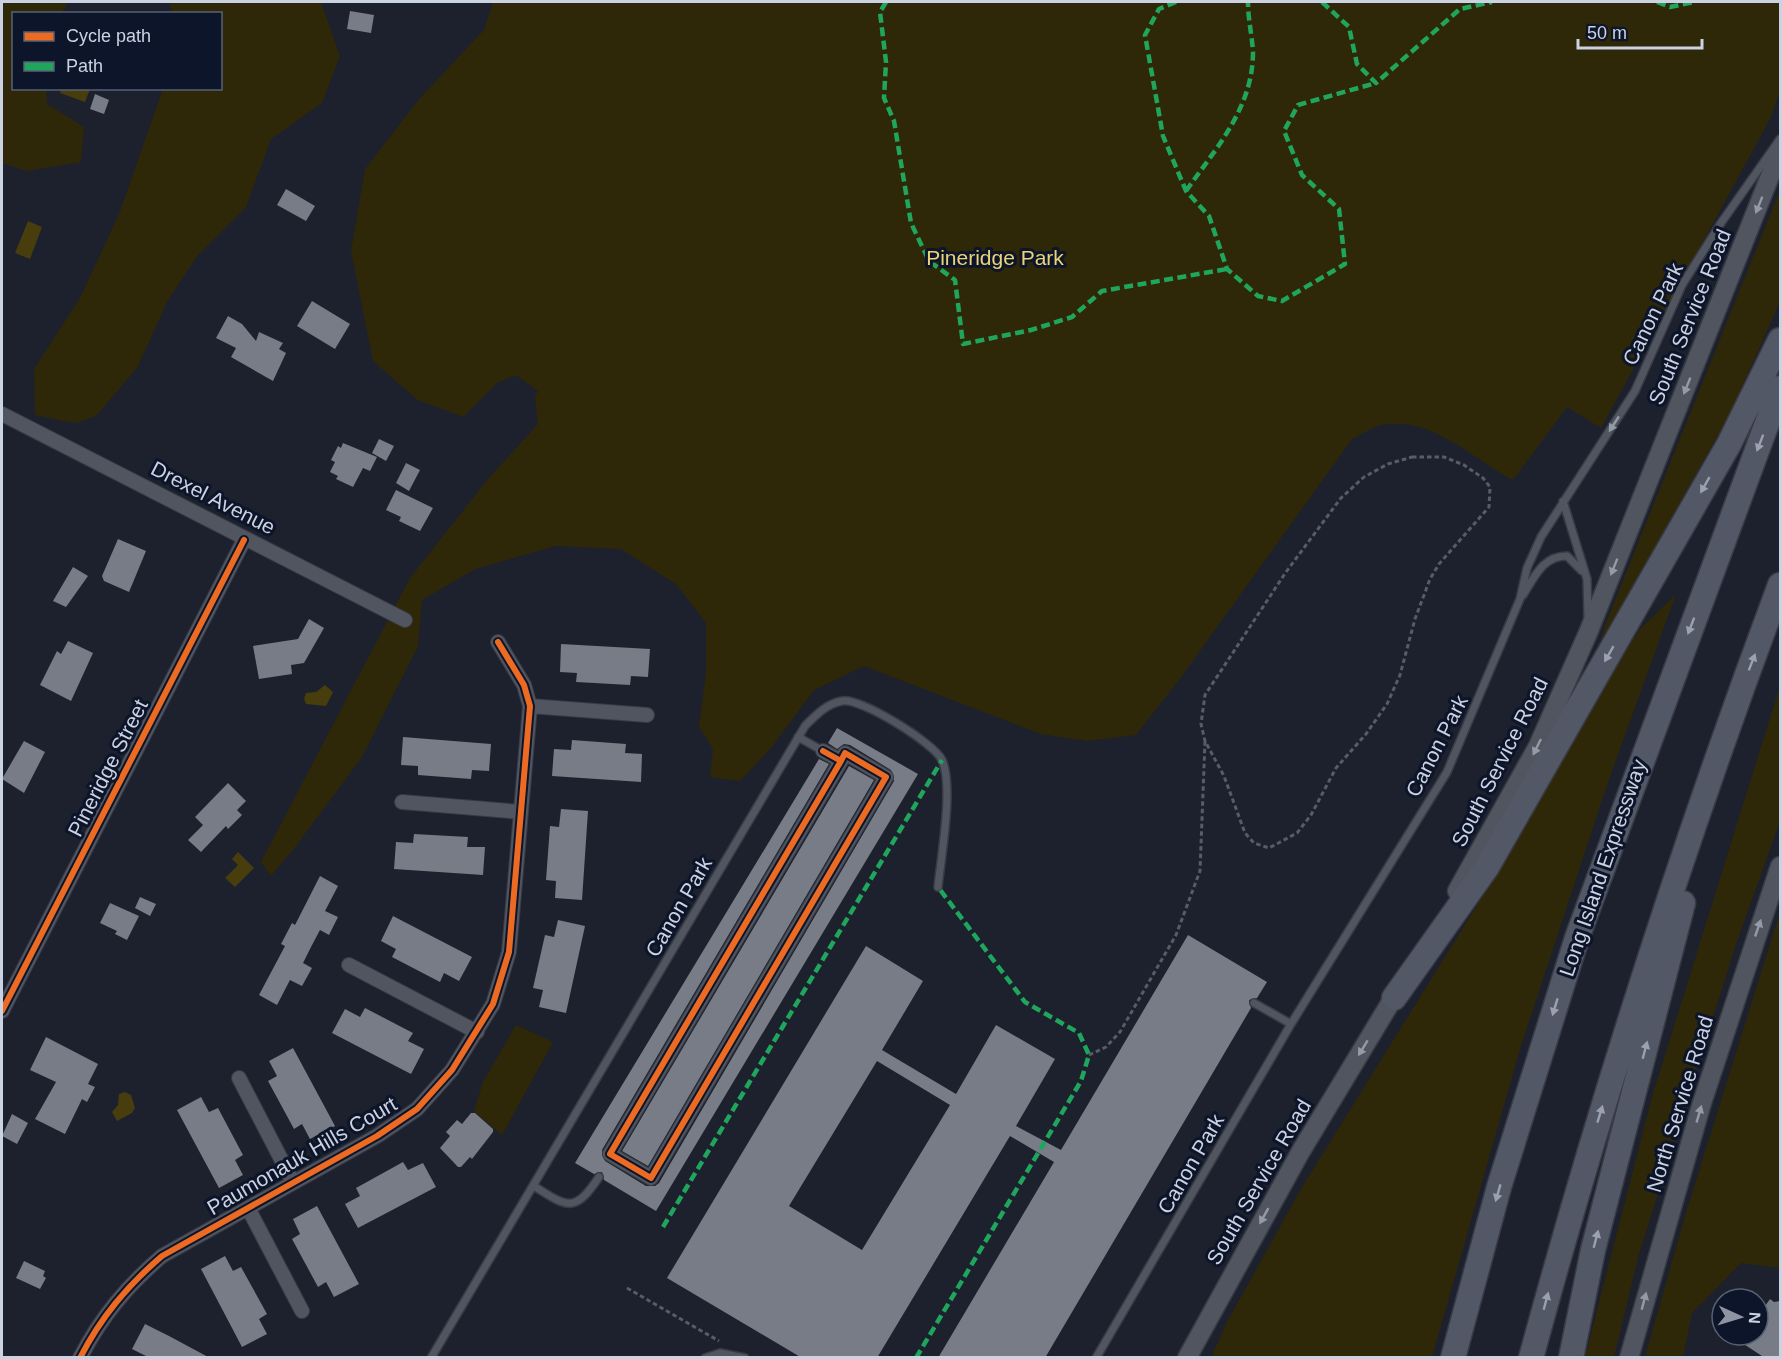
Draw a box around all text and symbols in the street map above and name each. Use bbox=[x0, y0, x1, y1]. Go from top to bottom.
legend bbox=[12, 12, 222, 90]
scale bar bbox=[1578, 12, 1702, 50]
text: 50 m bbox=[1587, 23, 1627, 43]
text: Cycle path bbox=[66, 26, 151, 46]
text: Path bbox=[66, 56, 103, 76]
one-way arrow bbox=[1754, 196, 1763, 214]
street label: South Service Road bbox=[1644, 226, 1735, 408]
park label: Pineridge Park bbox=[926, 246, 1064, 269]
street label: Canon Park bbox=[1618, 258, 1687, 369]
one-way arrow bbox=[1682, 378, 1692, 396]
one-way arrow bbox=[1609, 416, 1620, 432]
one-way arrow bbox=[1755, 434, 1764, 452]
street label: Drexel Avenue bbox=[147, 456, 279, 539]
one-way arrow bbox=[1700, 477, 1711, 493]
one-way arrow bbox=[1609, 559, 1619, 577]
one-way arrow bbox=[1686, 617, 1696, 635]
one-way arrow bbox=[1604, 646, 1614, 663]
one-way arrow bbox=[1747, 653, 1757, 671]
street label: South Service Road bbox=[1447, 673, 1552, 850]
street label: Canon Park bbox=[1401, 691, 1472, 800]
street label: Pineridge Street bbox=[63, 695, 152, 840]
one-way arrow bbox=[1533, 738, 1542, 755]
street label: Long Island Expressway bbox=[1555, 756, 1651, 979]
street label: Canon Park bbox=[641, 853, 716, 961]
one-way arrow bbox=[1754, 919, 1764, 937]
one-way arrow bbox=[1550, 998, 1559, 1016]
street label: North Service Road bbox=[1642, 1013, 1717, 1195]
one-way arrow bbox=[1358, 1040, 1369, 1056]
one-way arrow bbox=[1641, 1041, 1650, 1059]
street label: Paumonauk Hills Court bbox=[203, 1092, 401, 1219]
street label: South Service Road bbox=[1202, 1095, 1315, 1268]
one-way arrow bbox=[1596, 1105, 1605, 1123]
one-way arrow bbox=[1695, 1105, 1704, 1123]
street label: Canon Park bbox=[1153, 1110, 1228, 1218]
one-way arrow bbox=[1492, 1184, 1502, 1202]
one-way arrow bbox=[1259, 1208, 1269, 1225]
one-way arrow bbox=[1592, 1229, 1601, 1247]
north arrow bbox=[1710, 1287, 1770, 1347]
one-way arrow bbox=[1542, 1292, 1551, 1310]
one-way arrow bbox=[1640, 1292, 1650, 1310]
text: N bbox=[1746, 1312, 1763, 1324]

